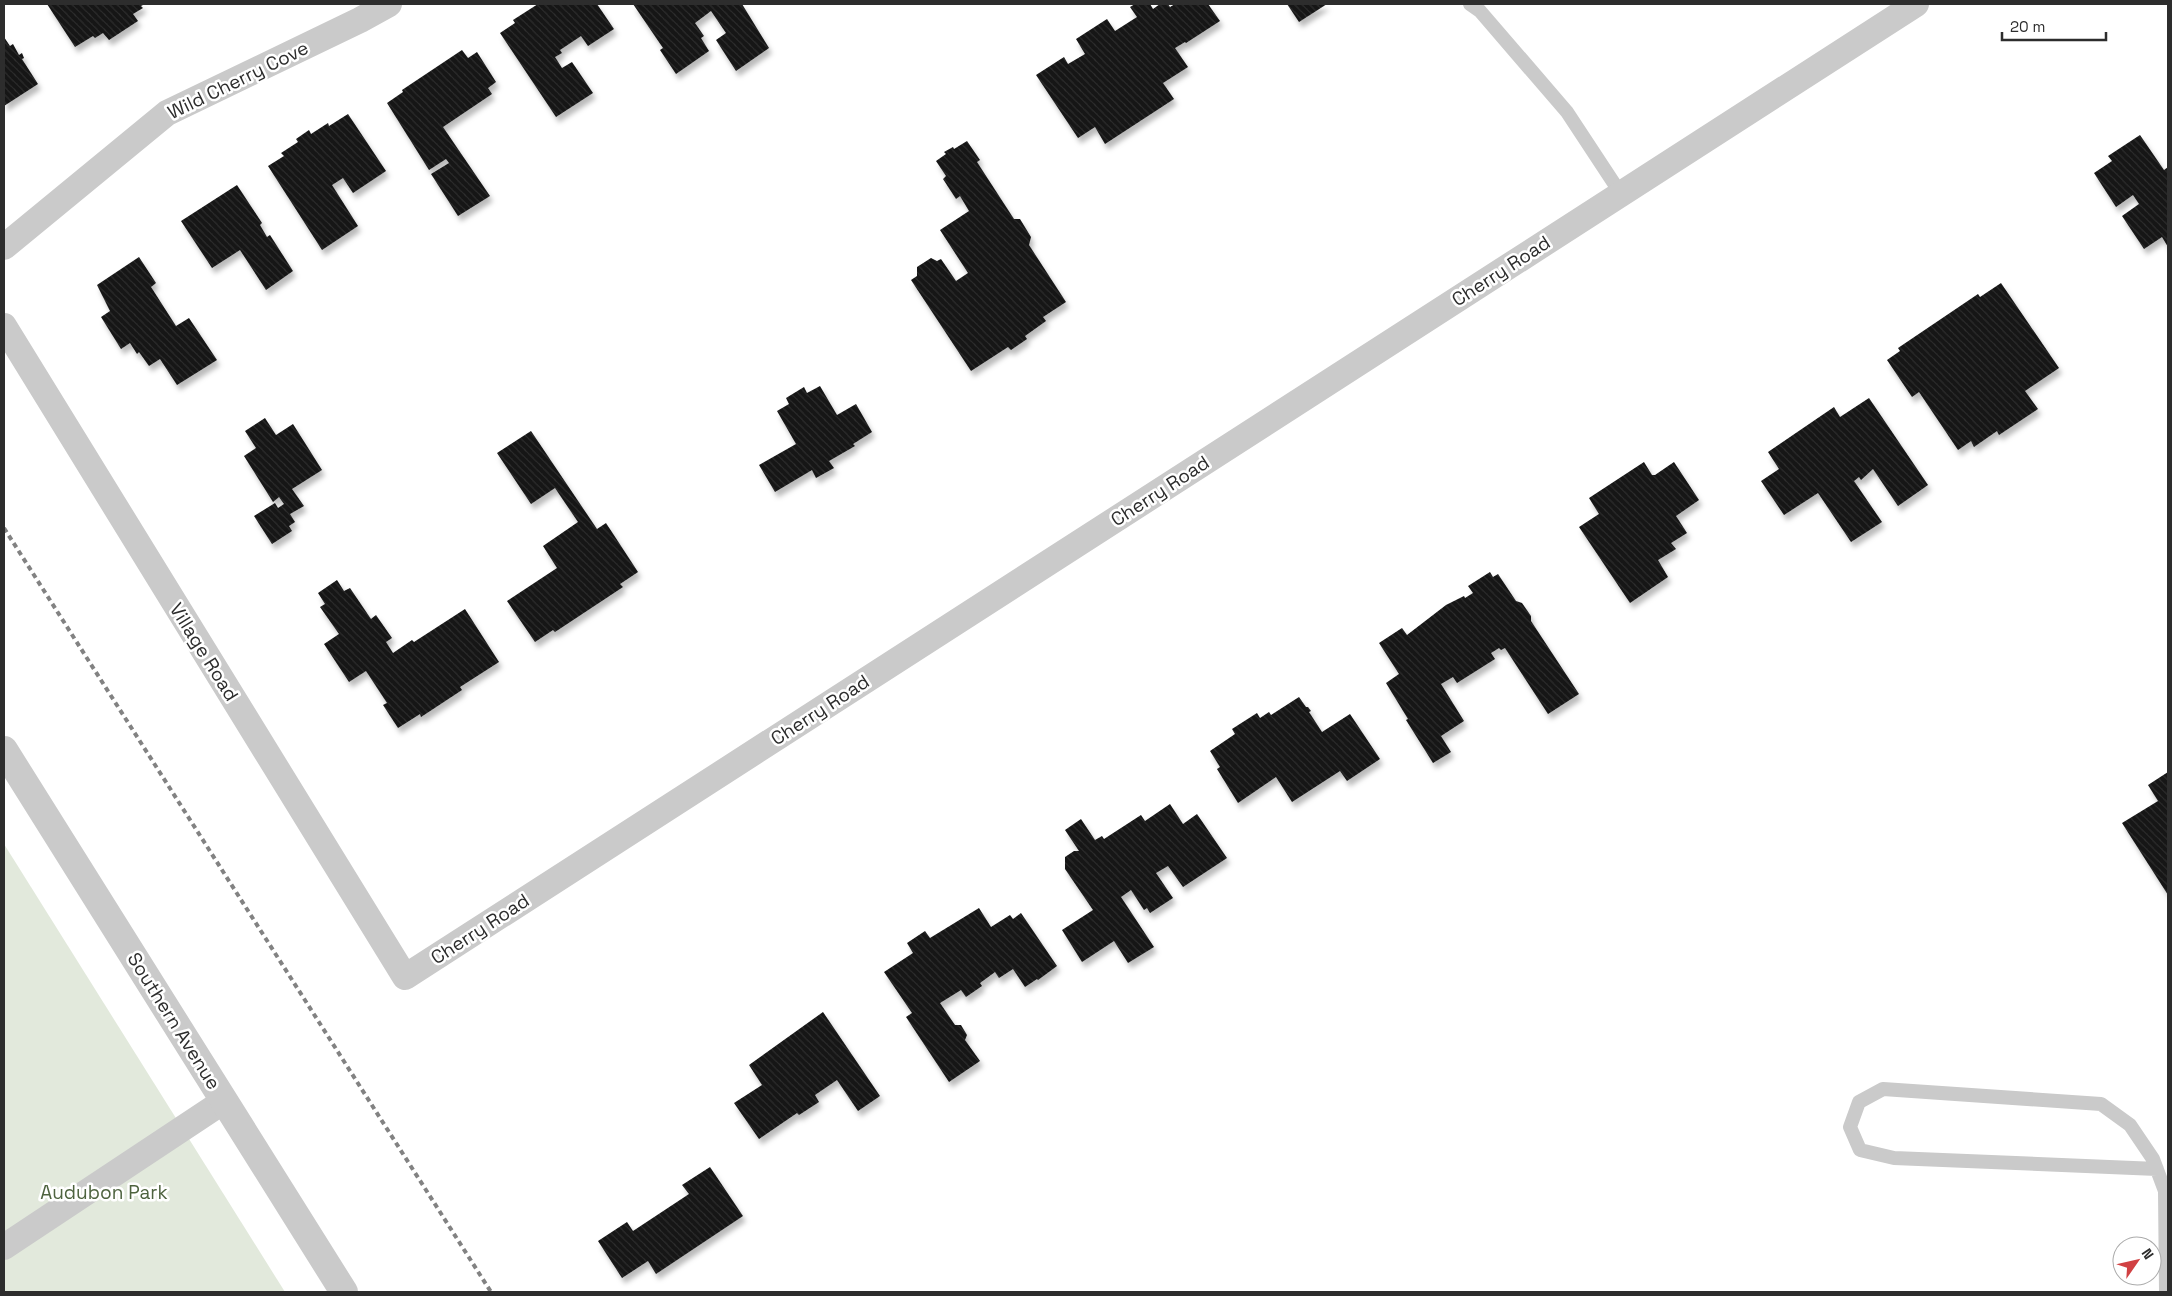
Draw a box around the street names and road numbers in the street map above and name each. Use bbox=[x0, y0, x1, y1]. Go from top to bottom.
street label: Wild Cherry Cove bbox=[163, 35, 313, 125]
street label: Cherry Road bbox=[1447, 230, 1555, 312]
street label: Cherry Road bbox=[1106, 450, 1214, 532]
street label: Village Road bbox=[164, 598, 244, 706]
street label: Cherry Road bbox=[766, 669, 874, 751]
street label: Cherry Road bbox=[426, 888, 534, 970]
street label: Southern Avenue bbox=[122, 948, 226, 1094]

